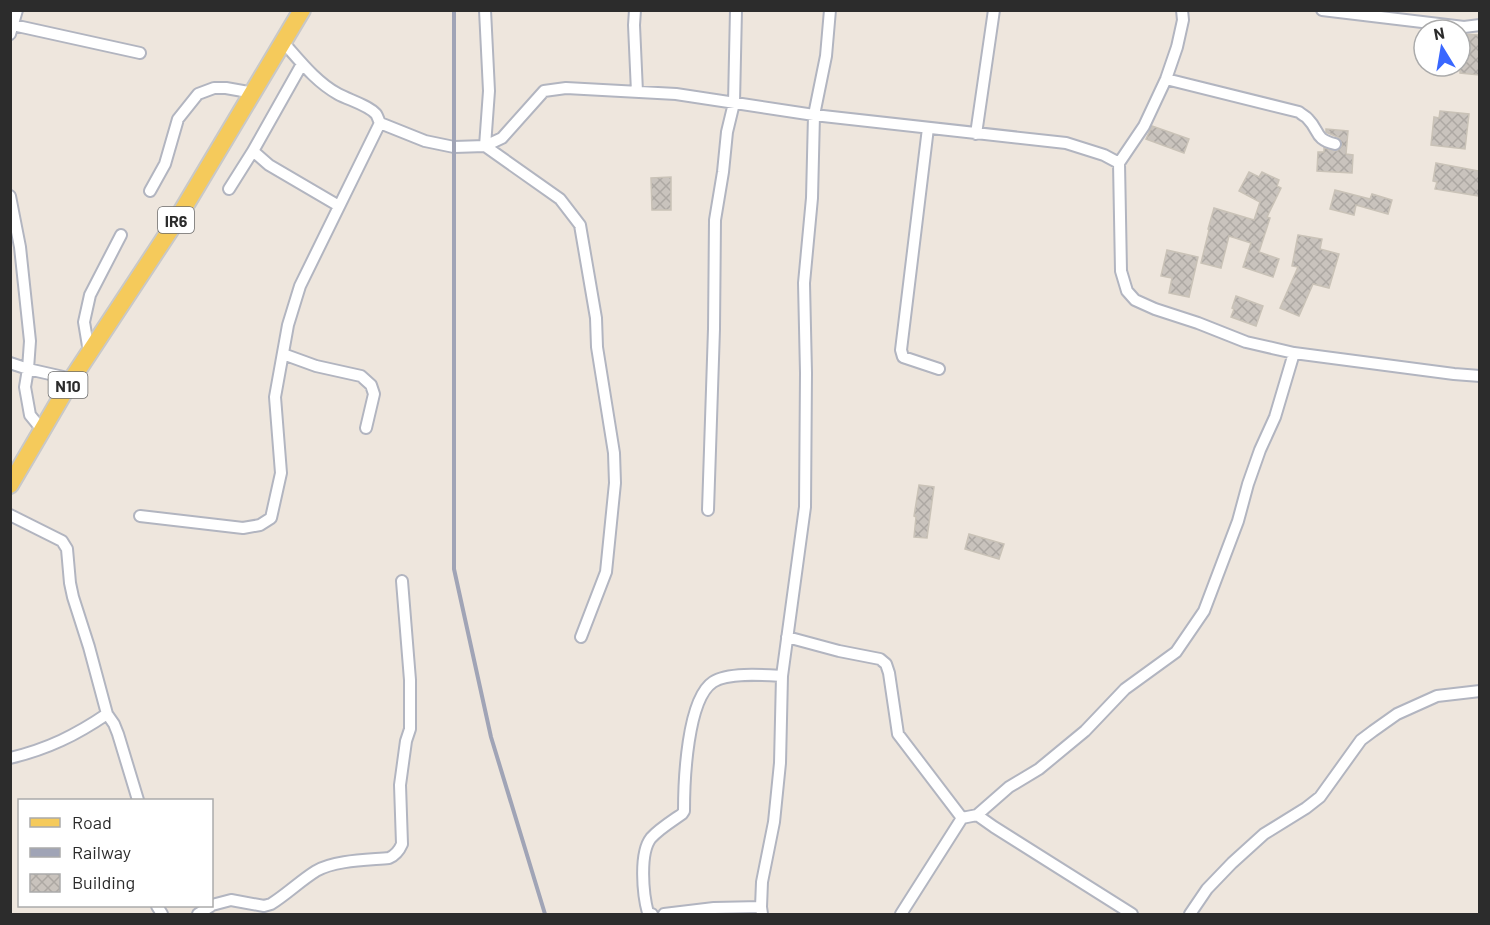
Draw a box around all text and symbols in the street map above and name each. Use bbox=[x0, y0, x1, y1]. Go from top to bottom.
north arrow bbox=[1412, 18, 1472, 78]
text: N bbox=[1432, 22, 1446, 43]
road number: IR6 bbox=[158, 207, 194, 233]
road number: N10 bbox=[48, 372, 88, 398]
legend bbox=[18, 799, 213, 907]
text: Road bbox=[72, 811, 112, 833]
text: Railway bbox=[72, 841, 131, 863]
text: Building bbox=[72, 871, 135, 893]

